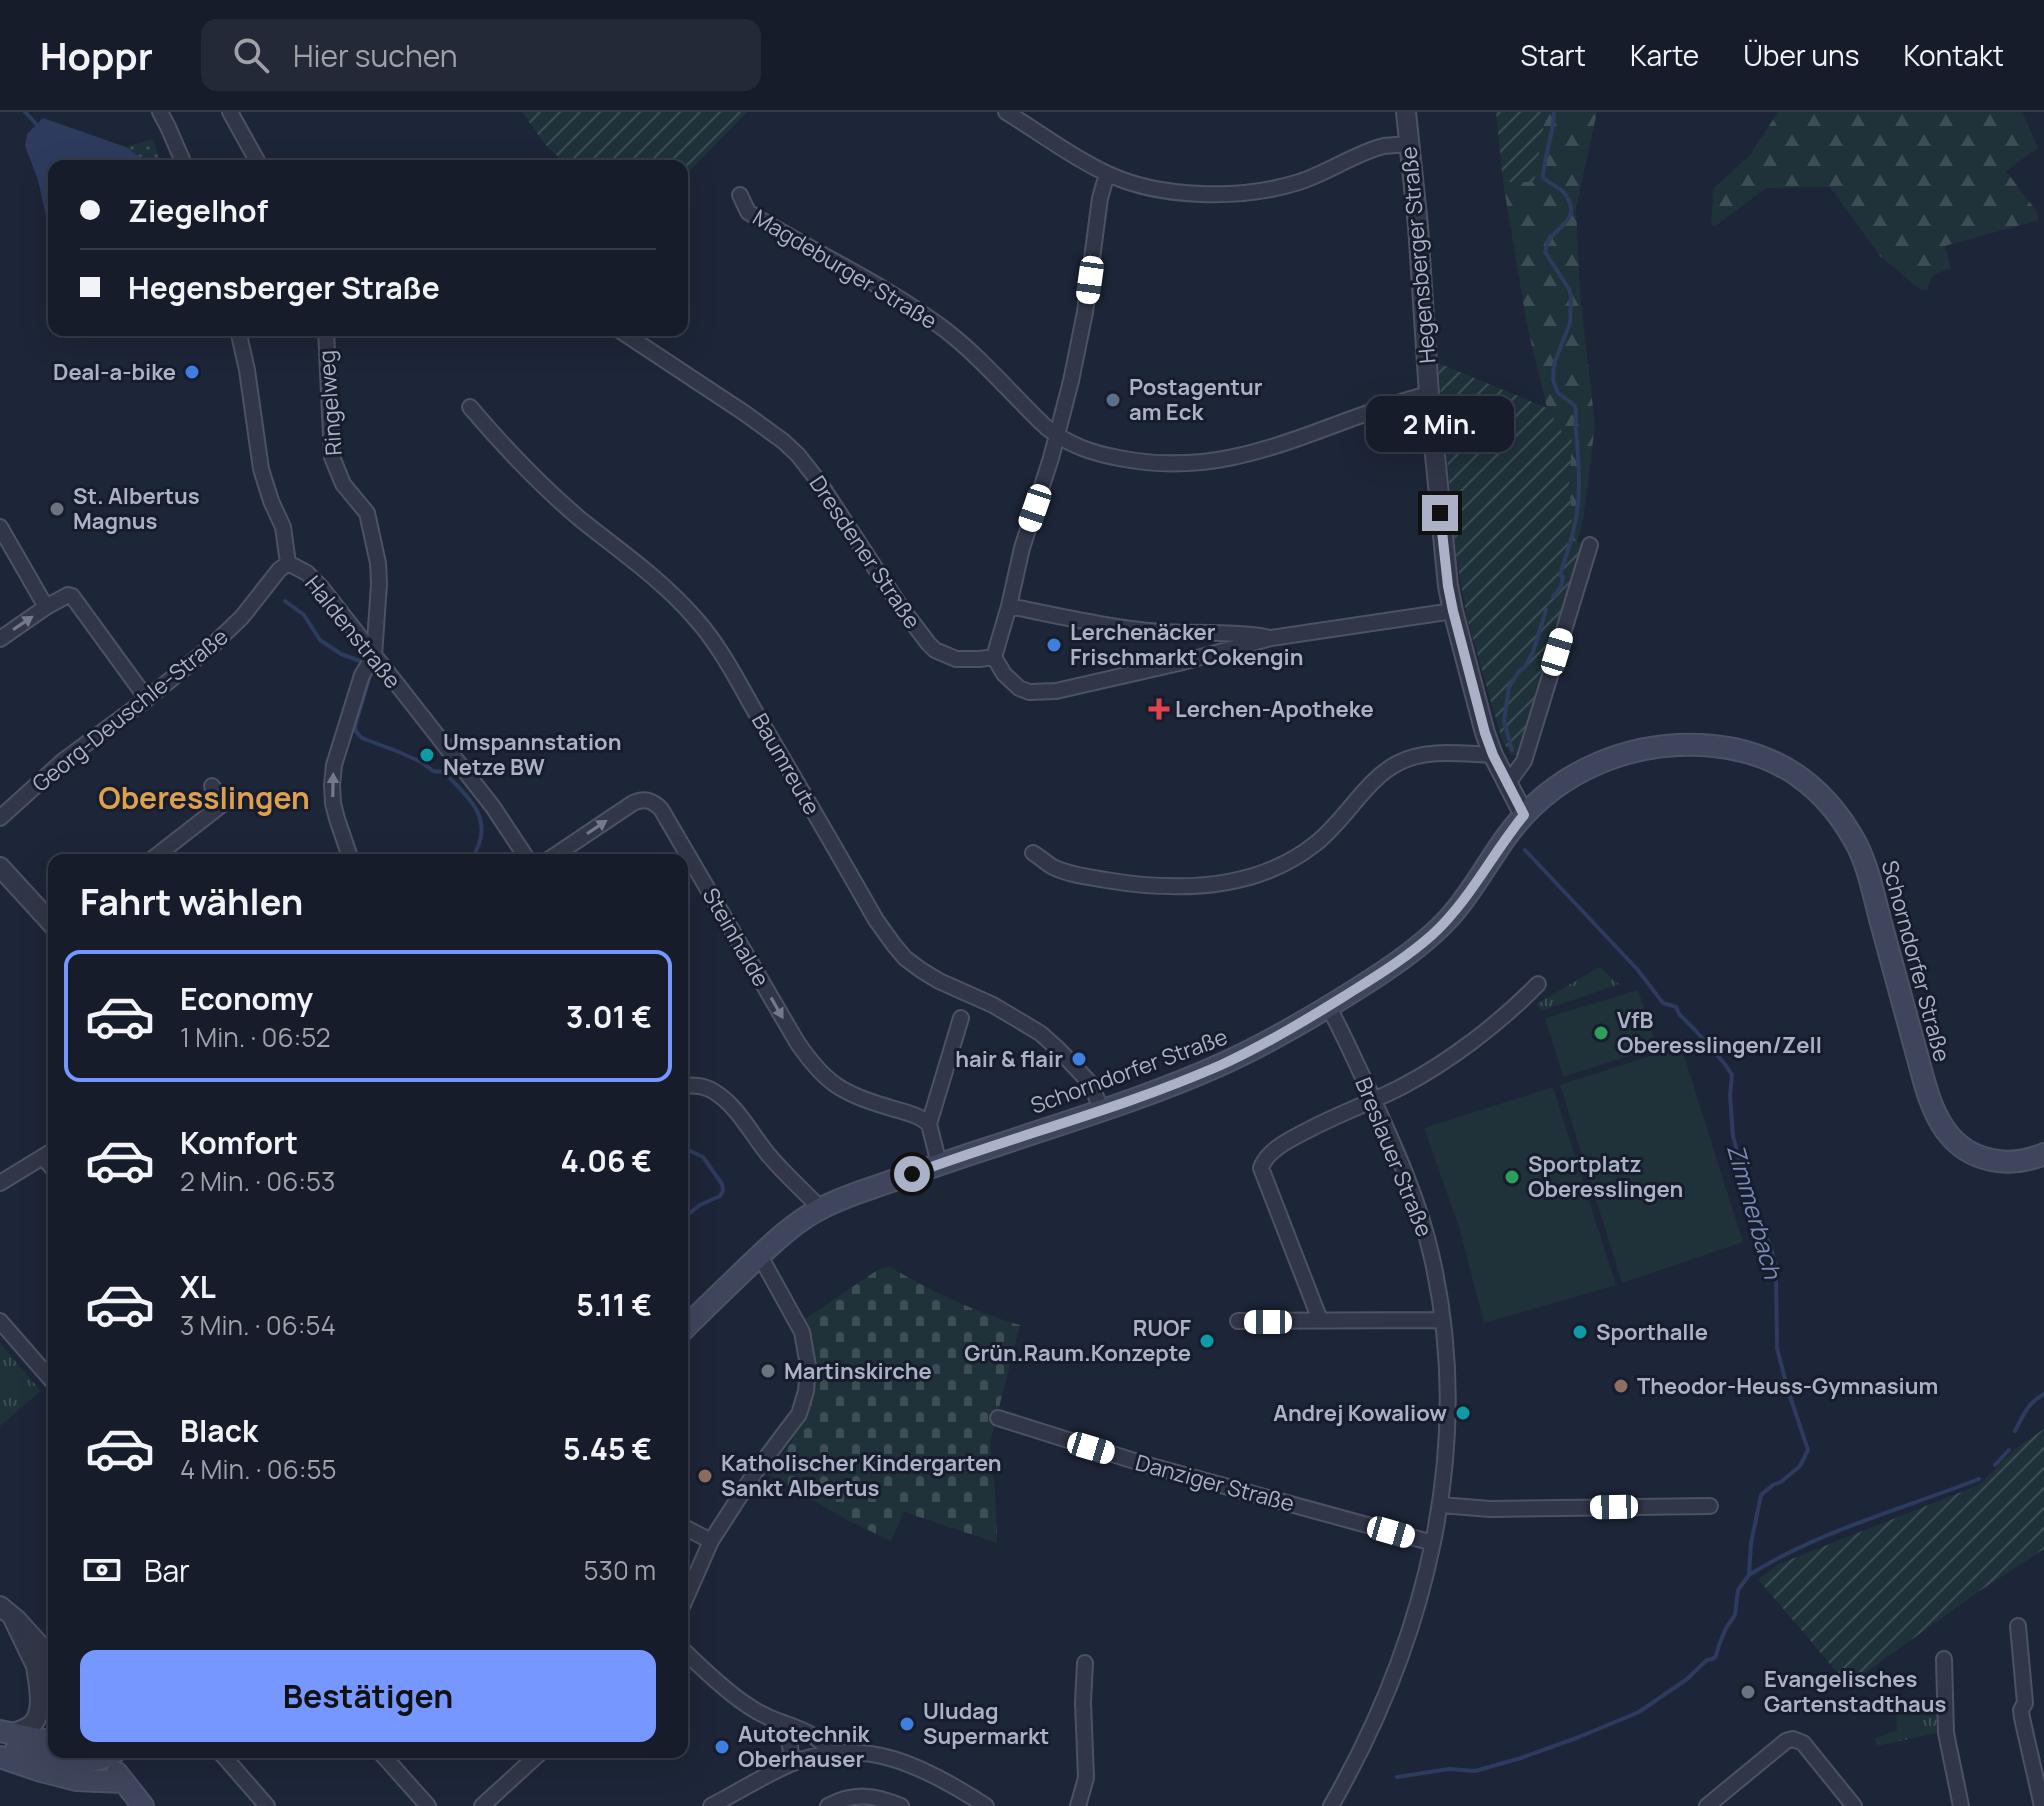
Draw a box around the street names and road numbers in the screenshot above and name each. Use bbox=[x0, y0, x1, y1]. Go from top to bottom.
street label: Hegensberger Straße bbox=[1394, 145, 1442, 365]
street label: Magdeburger Straße bbox=[747, 202, 943, 336]
street label: Ringelweg bbox=[311, 349, 349, 457]
street label: Dresdener Straße bbox=[803, 470, 927, 635]
street label: Haldenstraße bbox=[298, 569, 408, 695]
street label: Georg-Deuschle-Straße bbox=[26, 621, 234, 798]
street label: Baumreute bbox=[745, 708, 827, 820]
street label: Schorndorfer Straße bbox=[1875, 857, 1957, 1065]
street label: Steinhalde bbox=[696, 882, 776, 992]
street label: Schorndorfer Straße bbox=[1026, 1021, 1232, 1121]
street label: Breslauer Straße bbox=[1348, 1073, 1440, 1241]
street label: Danziger Straße bbox=[1132, 1447, 1298, 1519]

